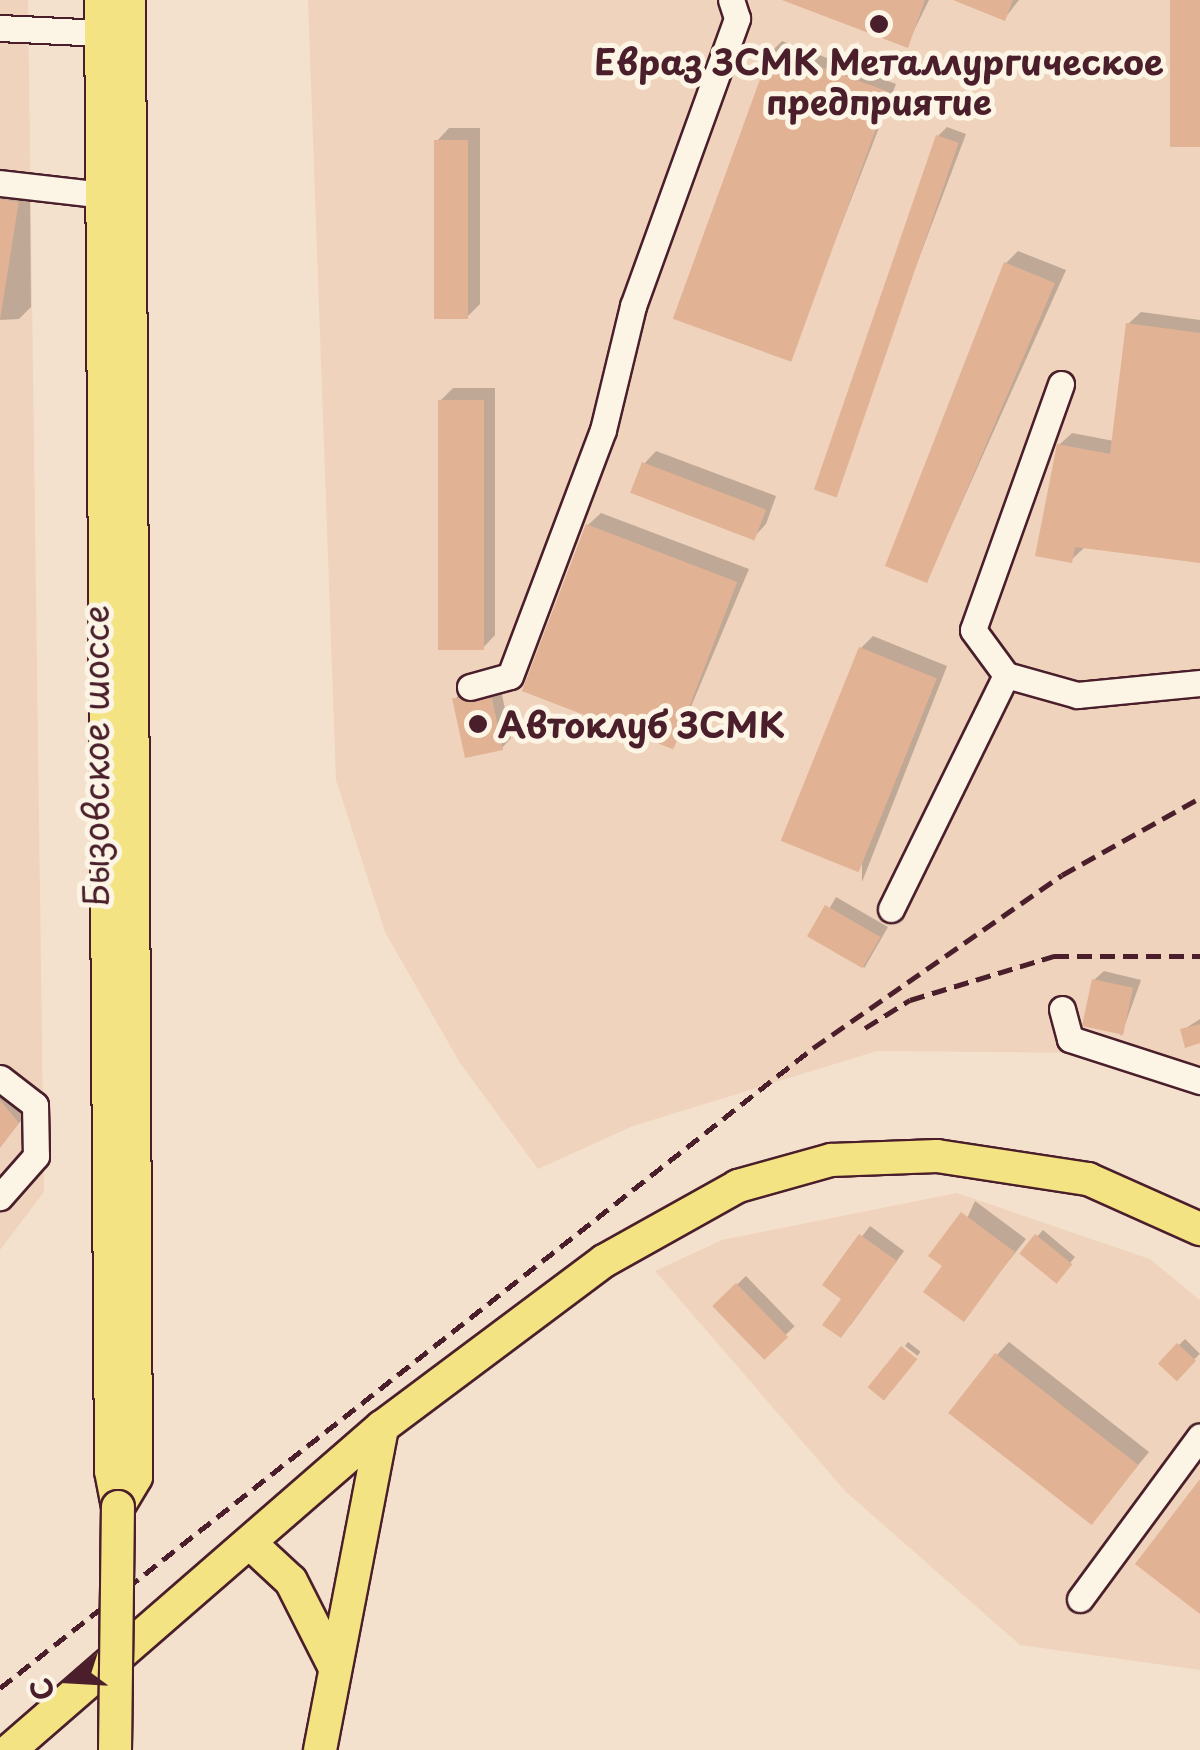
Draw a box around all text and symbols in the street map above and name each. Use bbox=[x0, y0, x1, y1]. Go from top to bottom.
marker: Евраз ЗСМК Металлургическое предприятие bbox=[868, 13, 890, 35]
place label: Евраз ЗСМК Металлургическое предприятие bbox=[593, 40, 1165, 122]
street label: Бызовское шоссе bbox=[74, 605, 116, 907]
place label: Автоклуб ЗСМК bbox=[498, 703, 786, 745]
marker: Автоклуб ЗСМК bbox=[467, 713, 489, 735]
north arrow bbox=[20, 1630, 120, 1730]
text: С bbox=[17, 1673, 65, 1706]

